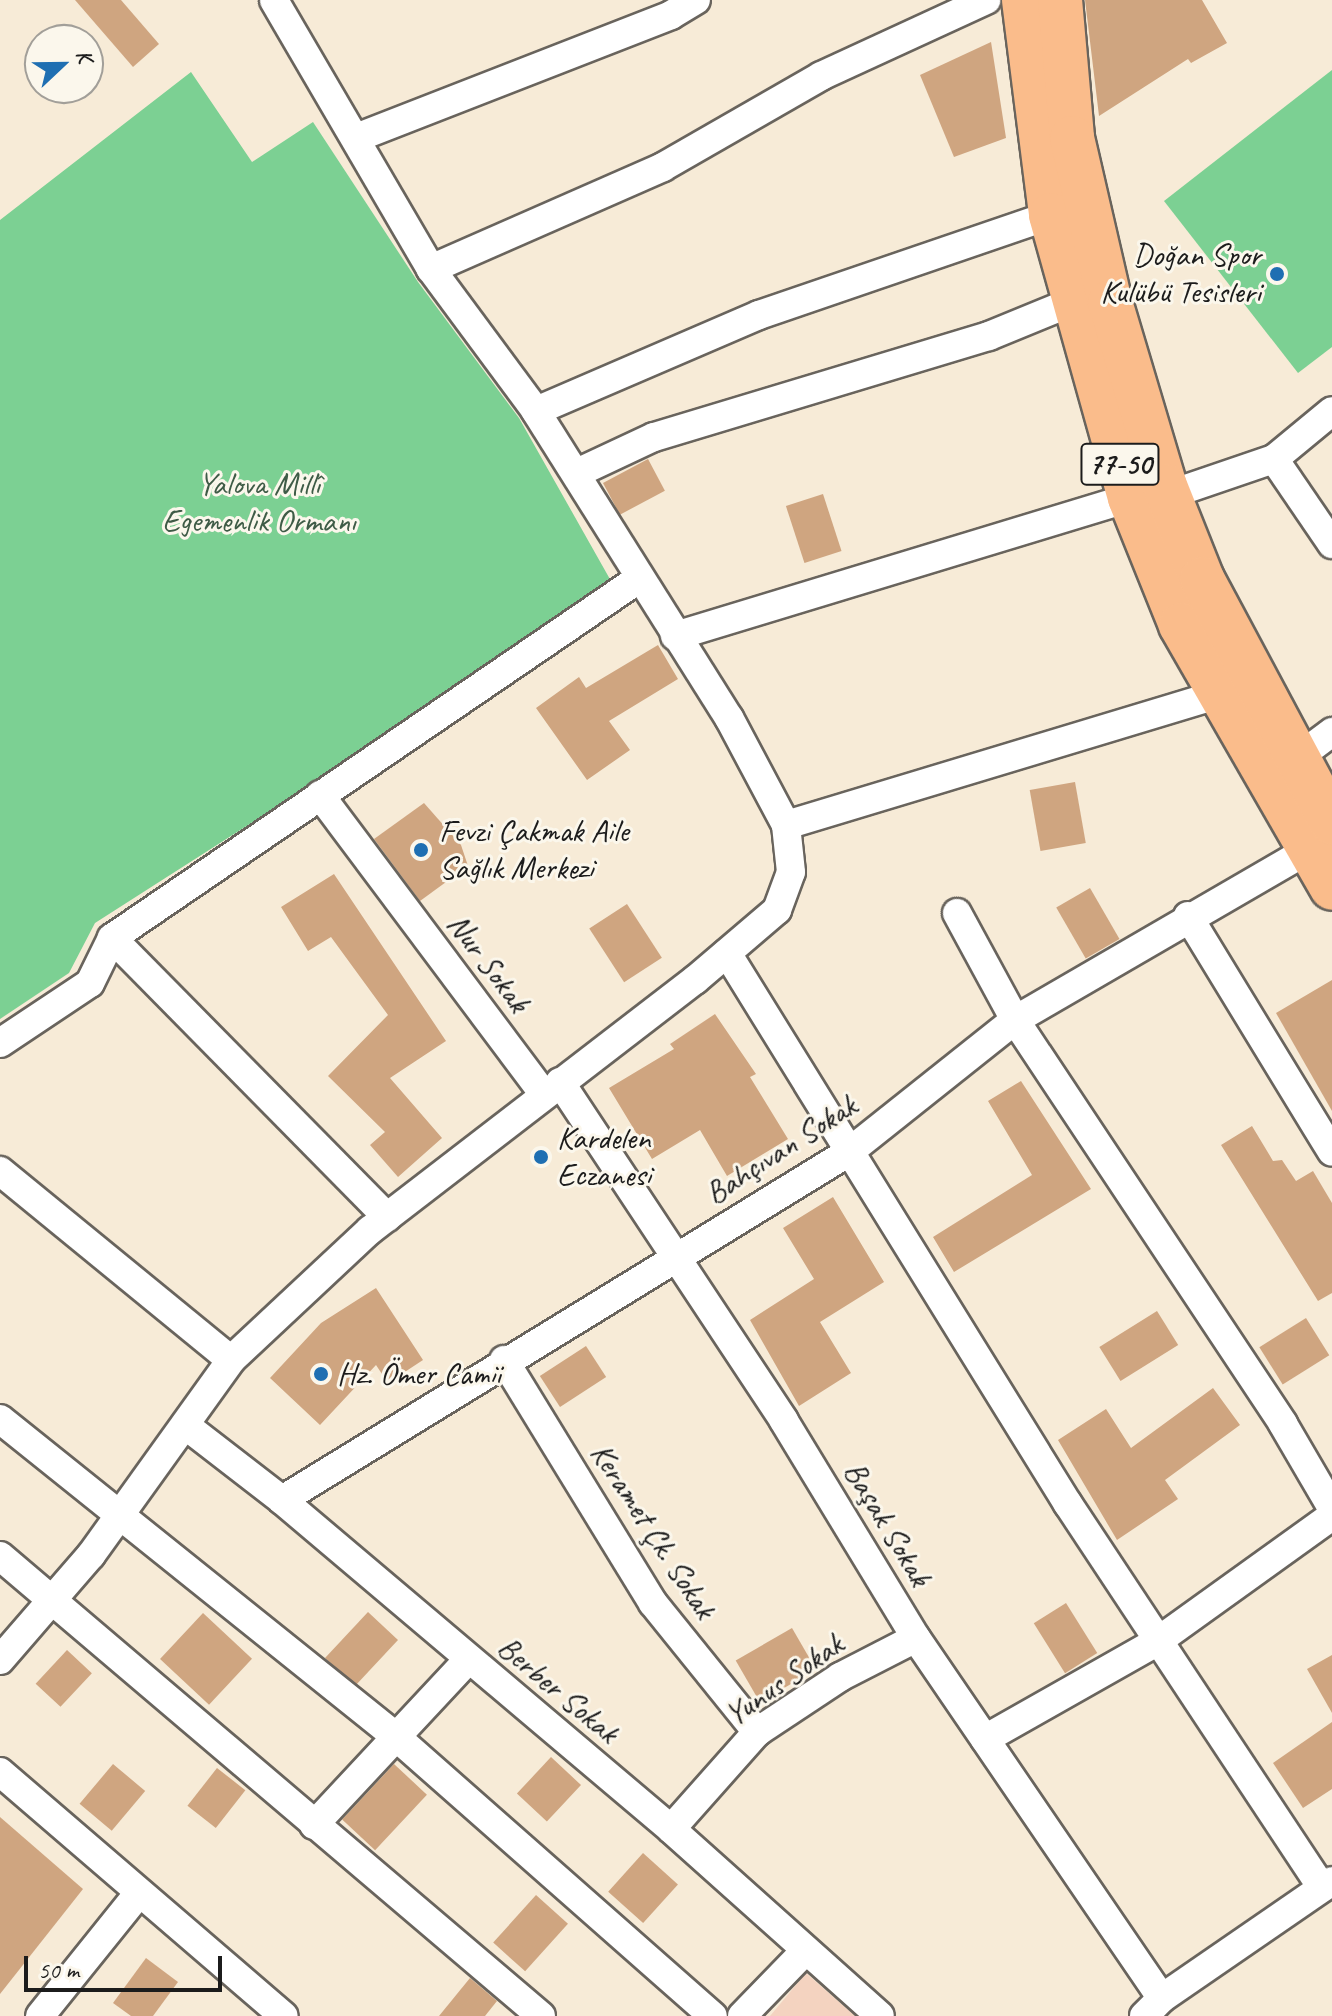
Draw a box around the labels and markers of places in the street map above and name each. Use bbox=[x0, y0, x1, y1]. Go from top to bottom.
place label: Doğan Spor Kulübü Tesisleri bbox=[1101, 237, 1261, 312]
marker: Doğan Spor Kulübü Tesisleri bbox=[1268, 265, 1286, 283]
place label: Fevzi Çakmak Aile Sağlık Merkezi bbox=[439, 813, 629, 888]
marker: Fevzi Çakmak Aile Sağlık Merkezi bbox=[410, 839, 432, 861]
place label: Kardelen Eczanesi bbox=[557, 1120, 651, 1195]
marker: Kardelen Eczanesi bbox=[532, 1148, 550, 1166]
place label: Hz. Ömer Camii bbox=[337, 1355, 502, 1393]
marker: Hz. Ömer Camii bbox=[312, 1365, 330, 1383]

